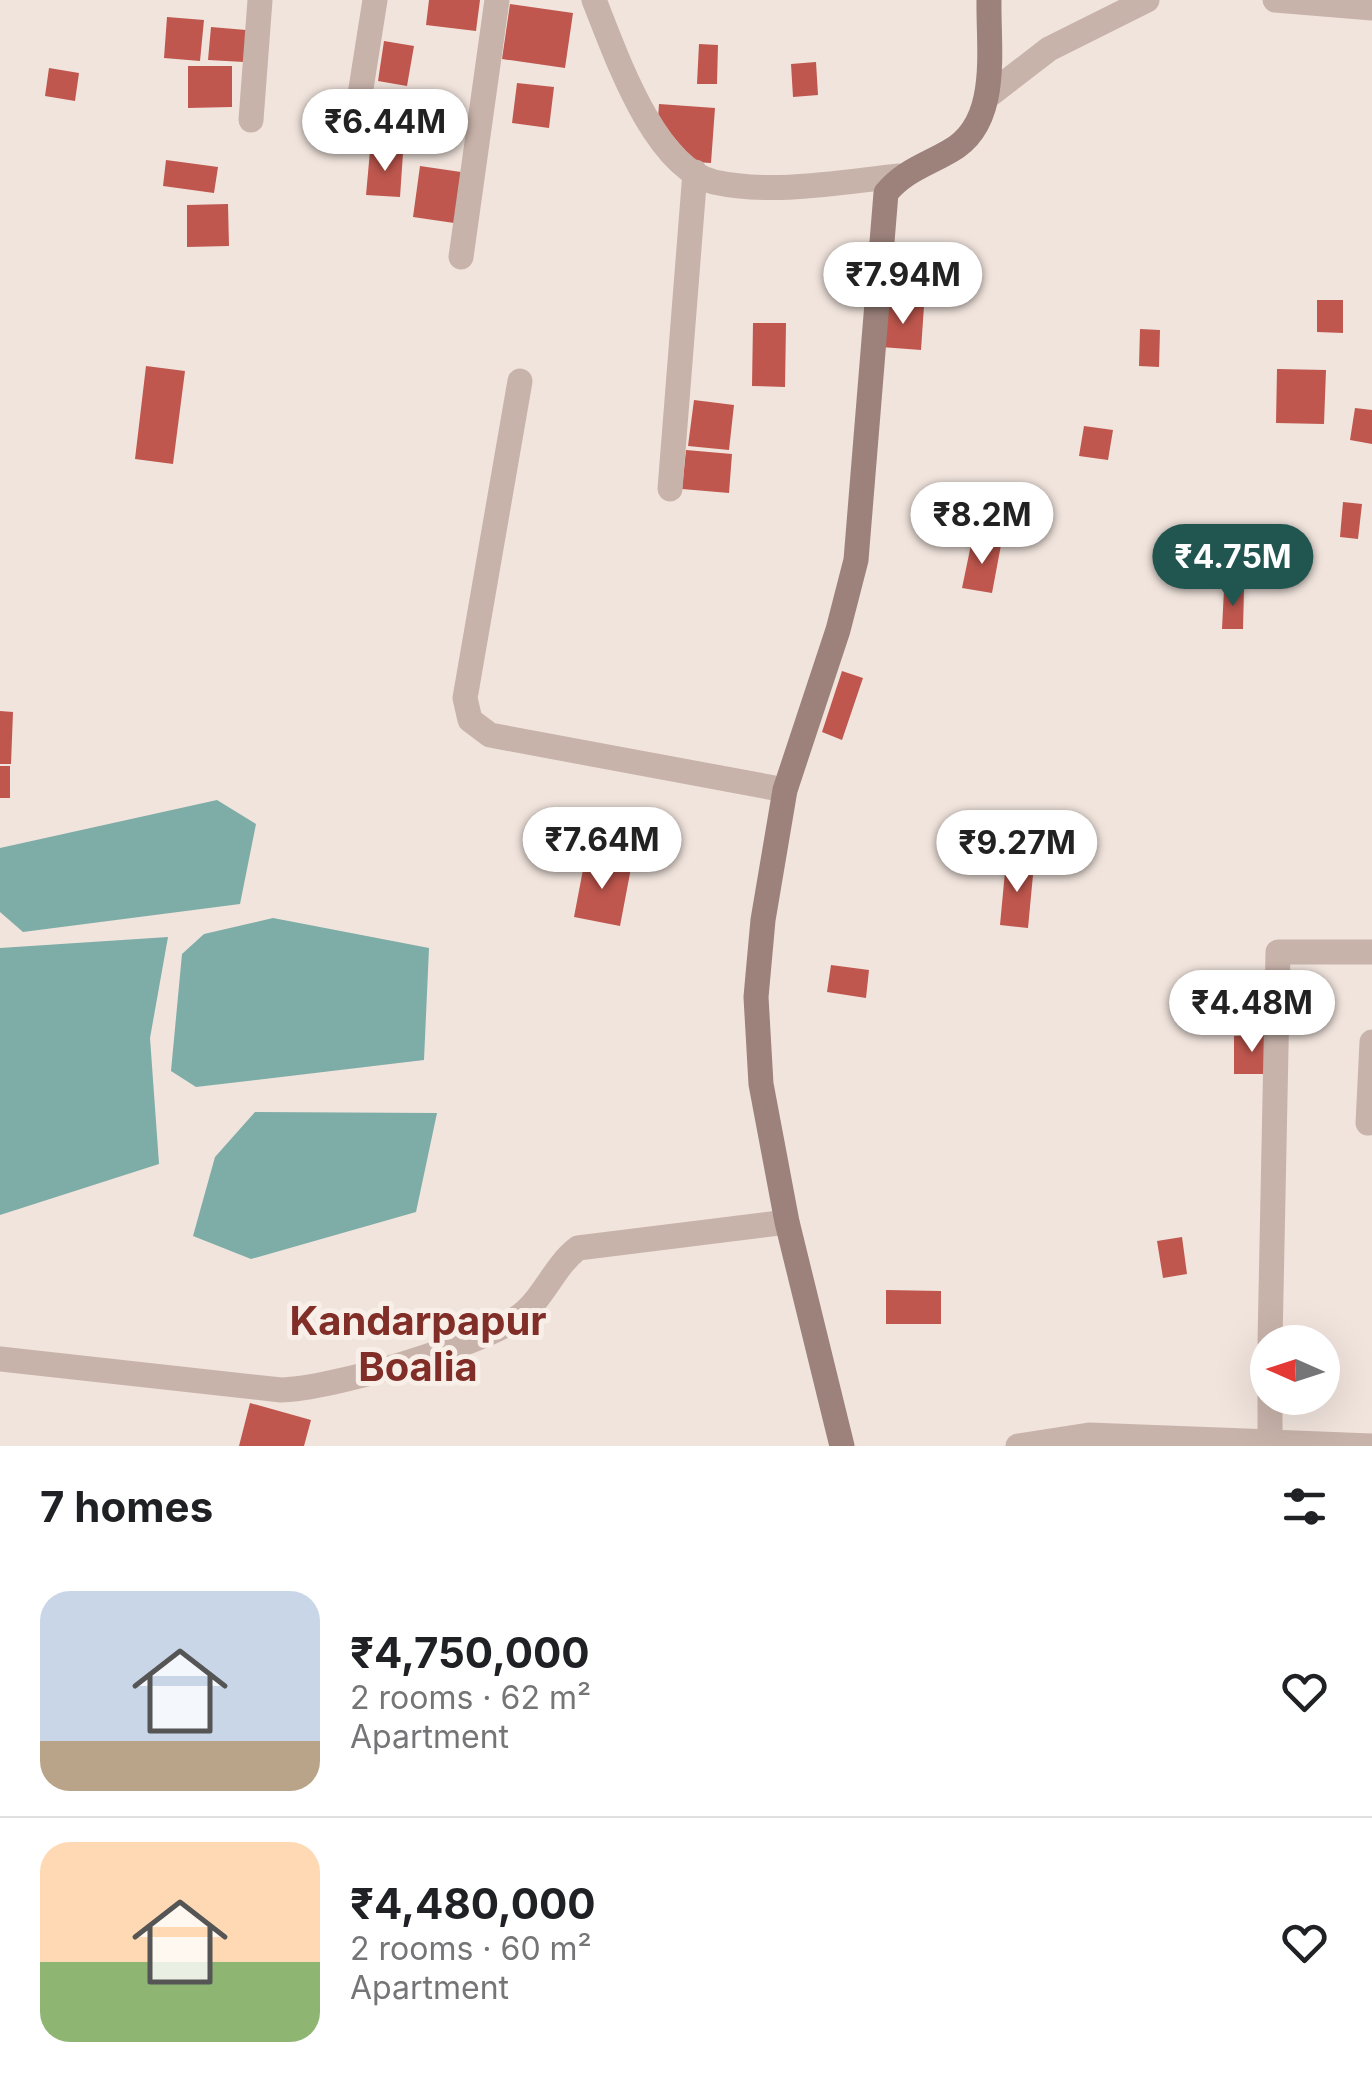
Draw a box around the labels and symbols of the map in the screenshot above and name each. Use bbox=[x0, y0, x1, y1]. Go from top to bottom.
pin: ₹6.44M bbox=[304, 89, 466, 174]
pin: ₹7.94M bbox=[822, 242, 984, 327]
pin: ₹8.2M bbox=[912, 482, 1052, 567]
pin: ₹4.75M bbox=[1152, 524, 1314, 609]
pin: ₹7.64M bbox=[521, 807, 683, 892]
pin: ₹9.27M bbox=[936, 810, 1098, 895]
pin: ₹4.48M bbox=[1171, 970, 1333, 1055]
district label: Kandarpapur Boalia bbox=[289, 1296, 547, 1391]
north arrow bbox=[1250, 1325, 1340, 1415]

